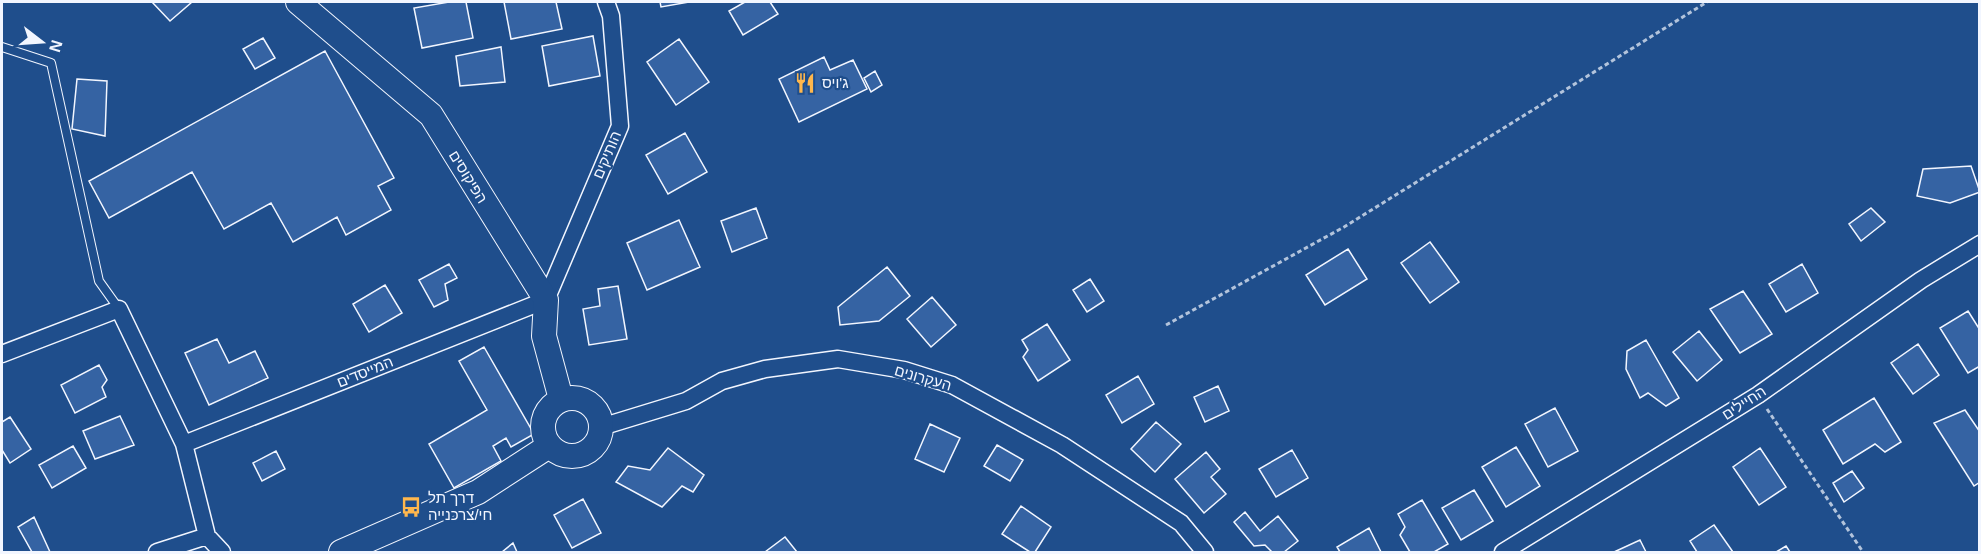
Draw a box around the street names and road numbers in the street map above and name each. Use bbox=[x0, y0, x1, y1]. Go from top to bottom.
street label: הותיקים bbox=[589, 128, 624, 181]
street label: הפיקוסים bbox=[446, 147, 491, 206]
street label: המייסדים bbox=[334, 353, 395, 391]
street label: העקרונים bbox=[893, 361, 954, 394]
street label: החיילים bbox=[1719, 382, 1769, 423]

